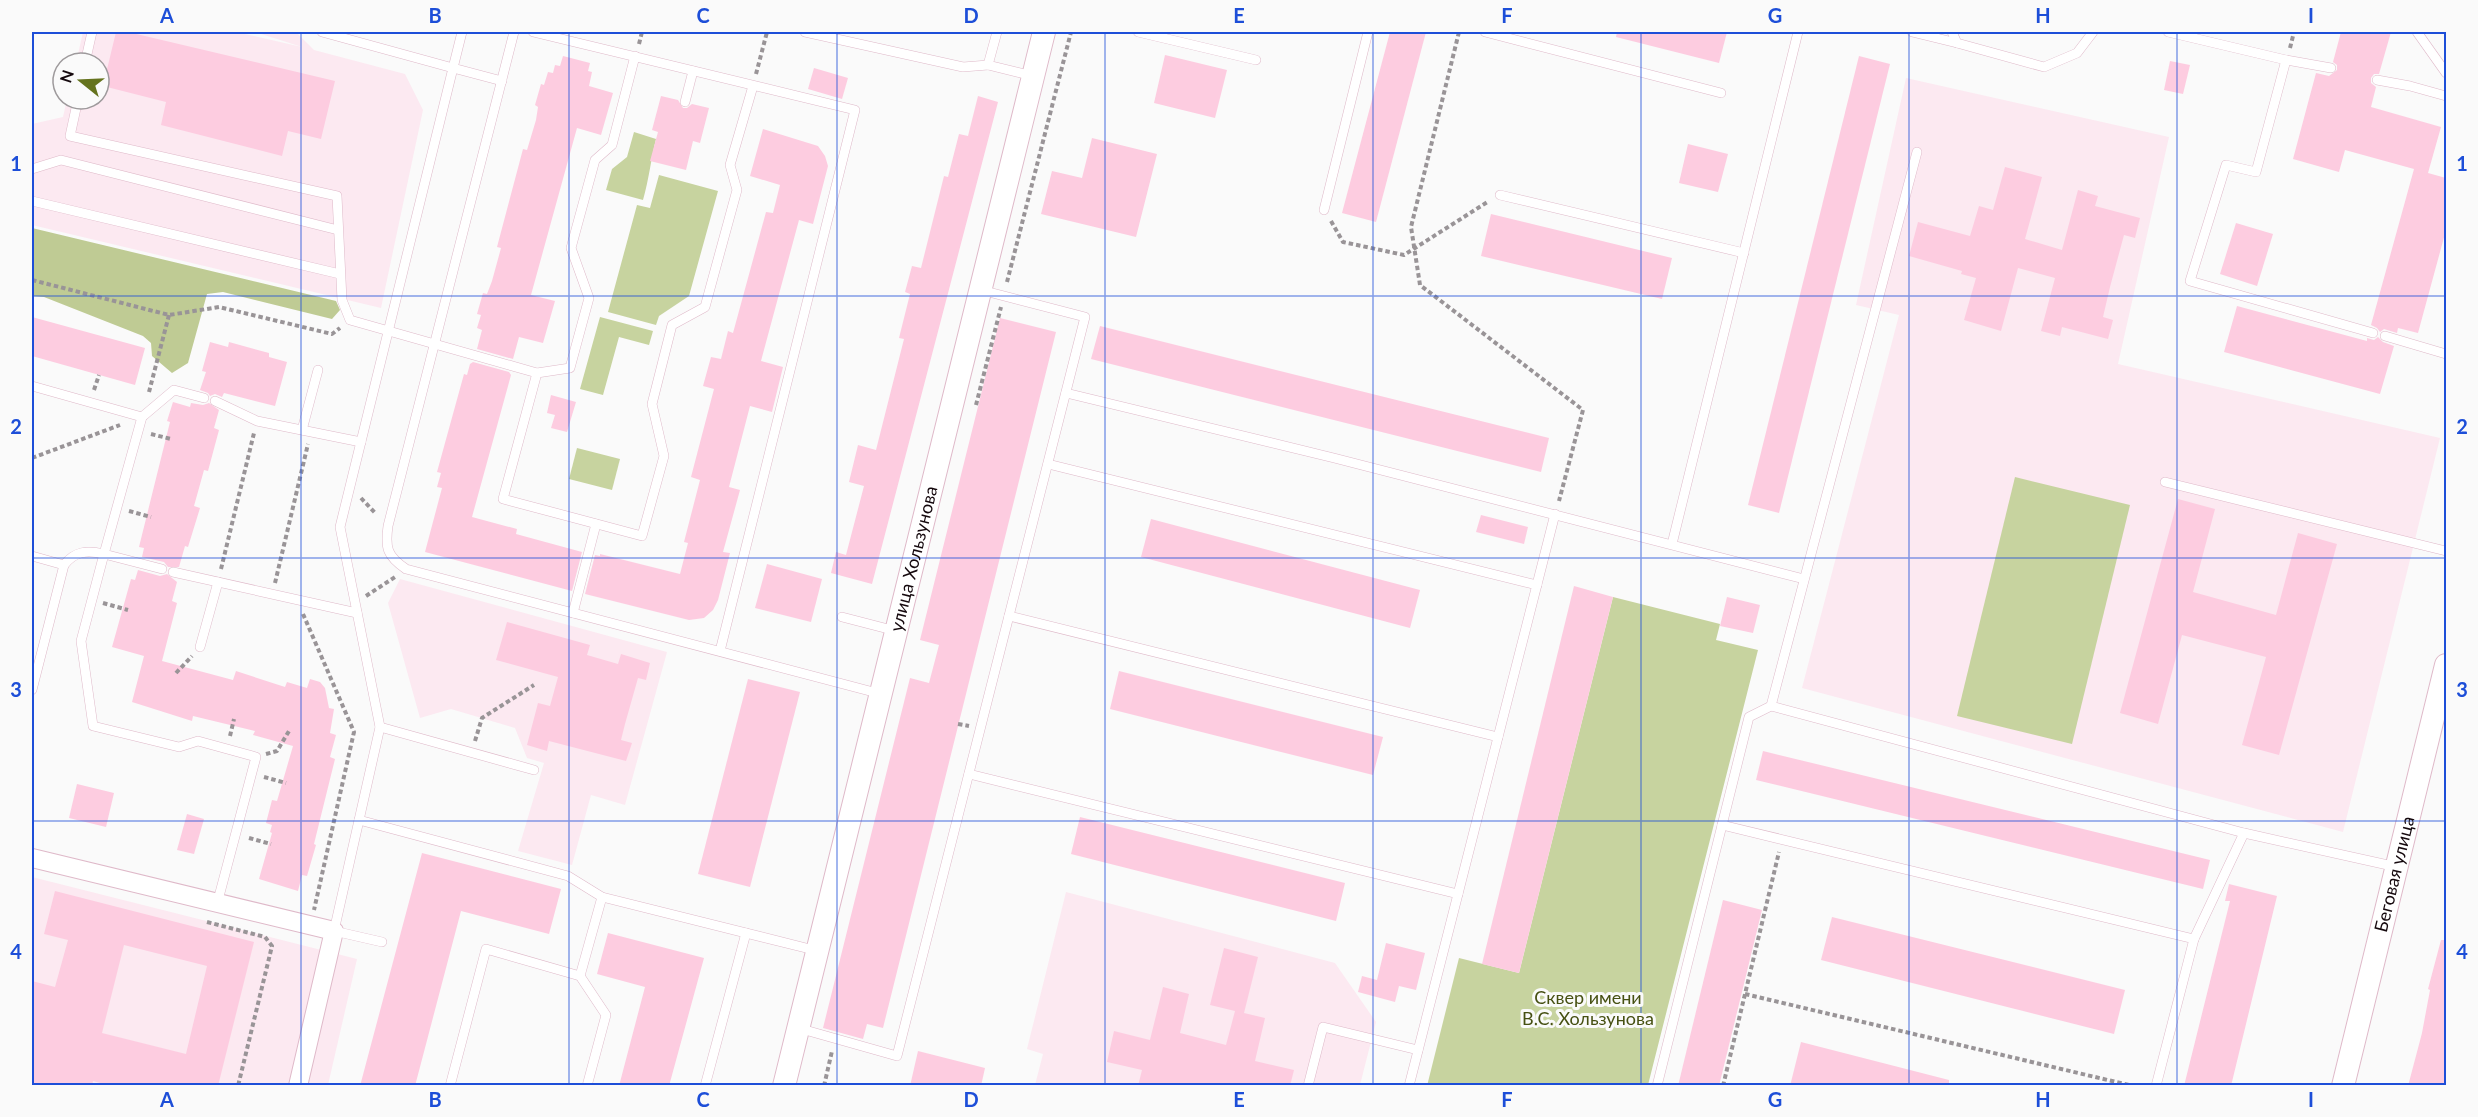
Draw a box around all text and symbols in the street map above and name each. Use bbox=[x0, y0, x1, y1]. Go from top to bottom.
text: A bbox=[159, 3, 174, 27]
text: B bbox=[428, 3, 442, 27]
text: C bbox=[696, 3, 710, 27]
text: D bbox=[963, 3, 979, 27]
text: E bbox=[1233, 3, 1245, 27]
text: F bbox=[1501, 3, 1513, 27]
text: G bbox=[1768, 3, 1782, 27]
text: H bbox=[2035, 3, 2051, 27]
text: I bbox=[2308, 3, 2314, 27]
north arrow bbox=[51, 51, 111, 111]
text: N bbox=[55, 67, 77, 85]
text: 1 bbox=[10, 151, 22, 175]
text: 1 bbox=[2456, 151, 2468, 175]
text: 2 bbox=[10, 414, 22, 438]
text: 2 bbox=[2456, 414, 2468, 438]
street label: улица Хользунова bbox=[885, 483, 942, 634]
text: 3 bbox=[10, 677, 22, 701]
text: 3 bbox=[2456, 677, 2468, 701]
street label: Беговая улица bbox=[2369, 814, 2419, 934]
text: 4 bbox=[10, 939, 22, 963]
text: 4 bbox=[2456, 939, 2468, 963]
park label: Сквер имени В.С. Хользунова bbox=[1522, 986, 1654, 1029]
text: A bbox=[159, 1087, 174, 1111]
text: B bbox=[428, 1087, 442, 1111]
text: C bbox=[696, 1087, 710, 1111]
text: D bbox=[963, 1087, 979, 1111]
text: E bbox=[1233, 1087, 1245, 1111]
text: F bbox=[1501, 1087, 1513, 1111]
text: G bbox=[1768, 1087, 1782, 1111]
text: H bbox=[2035, 1087, 2051, 1111]
text: I bbox=[2308, 1087, 2314, 1111]

